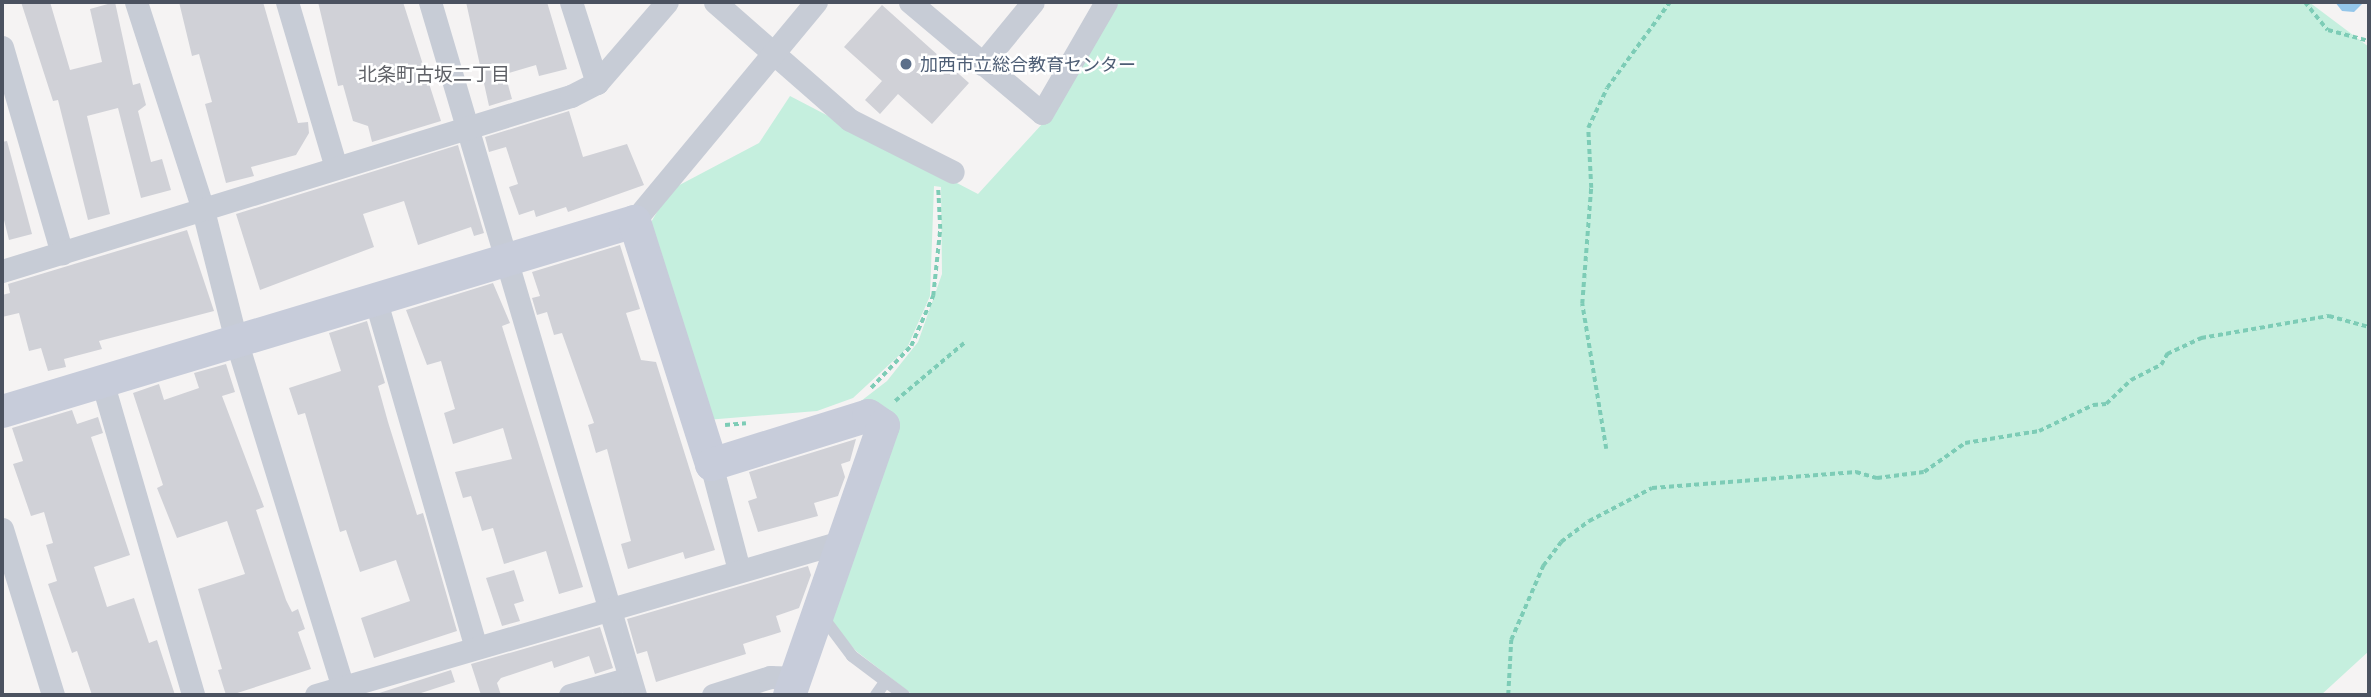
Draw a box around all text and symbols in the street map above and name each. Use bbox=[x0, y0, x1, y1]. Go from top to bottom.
place label: 加西市立総合教育センター bbox=[920, 53, 1136, 75]
marker: 加西市立総合教育センター bbox=[898, 56, 914, 72]
district label: 北条町古坂二丁目 bbox=[358, 63, 510, 85]

